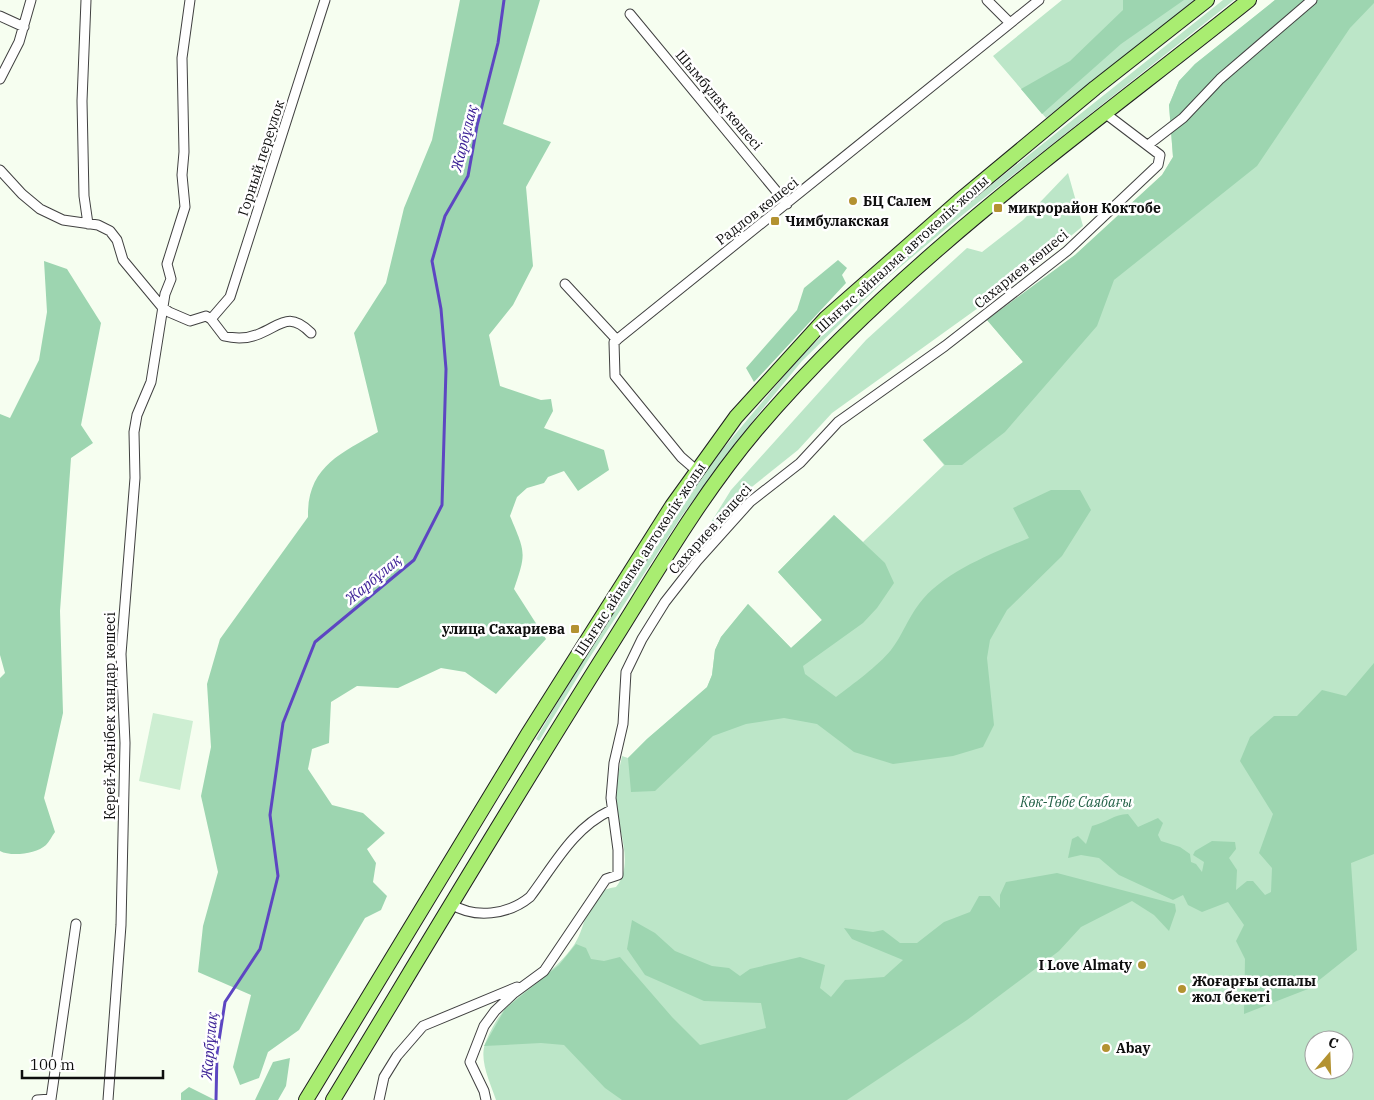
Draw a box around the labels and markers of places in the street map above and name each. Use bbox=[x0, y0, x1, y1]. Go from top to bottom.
place label: БЦ Салем bbox=[863, 192, 931, 210]
marker: БЦ Салем bbox=[847, 195, 859, 207]
place label: микрорайон Коктобе bbox=[1008, 199, 1161, 217]
marker: микрорайон Коктобе bbox=[992, 202, 1004, 214]
place label: Чимбулакская bbox=[785, 212, 889, 230]
marker: Чимбулакская bbox=[769, 215, 781, 227]
place label: улица Сахариева bbox=[441, 620, 565, 638]
marker: улица Сахариева bbox=[569, 623, 581, 635]
place label: I Love Almaty bbox=[1039, 956, 1132, 974]
marker: I Love Almaty bbox=[1136, 959, 1148, 971]
place label: Жоғарғы аспалы жол бекеті bbox=[1192, 972, 1316, 1006]
marker: Жоғарғы аспалы жол бекеті bbox=[1176, 983, 1188, 995]
place label: Abay bbox=[1116, 1039, 1150, 1057]
marker: Abay bbox=[1100, 1042, 1112, 1054]

